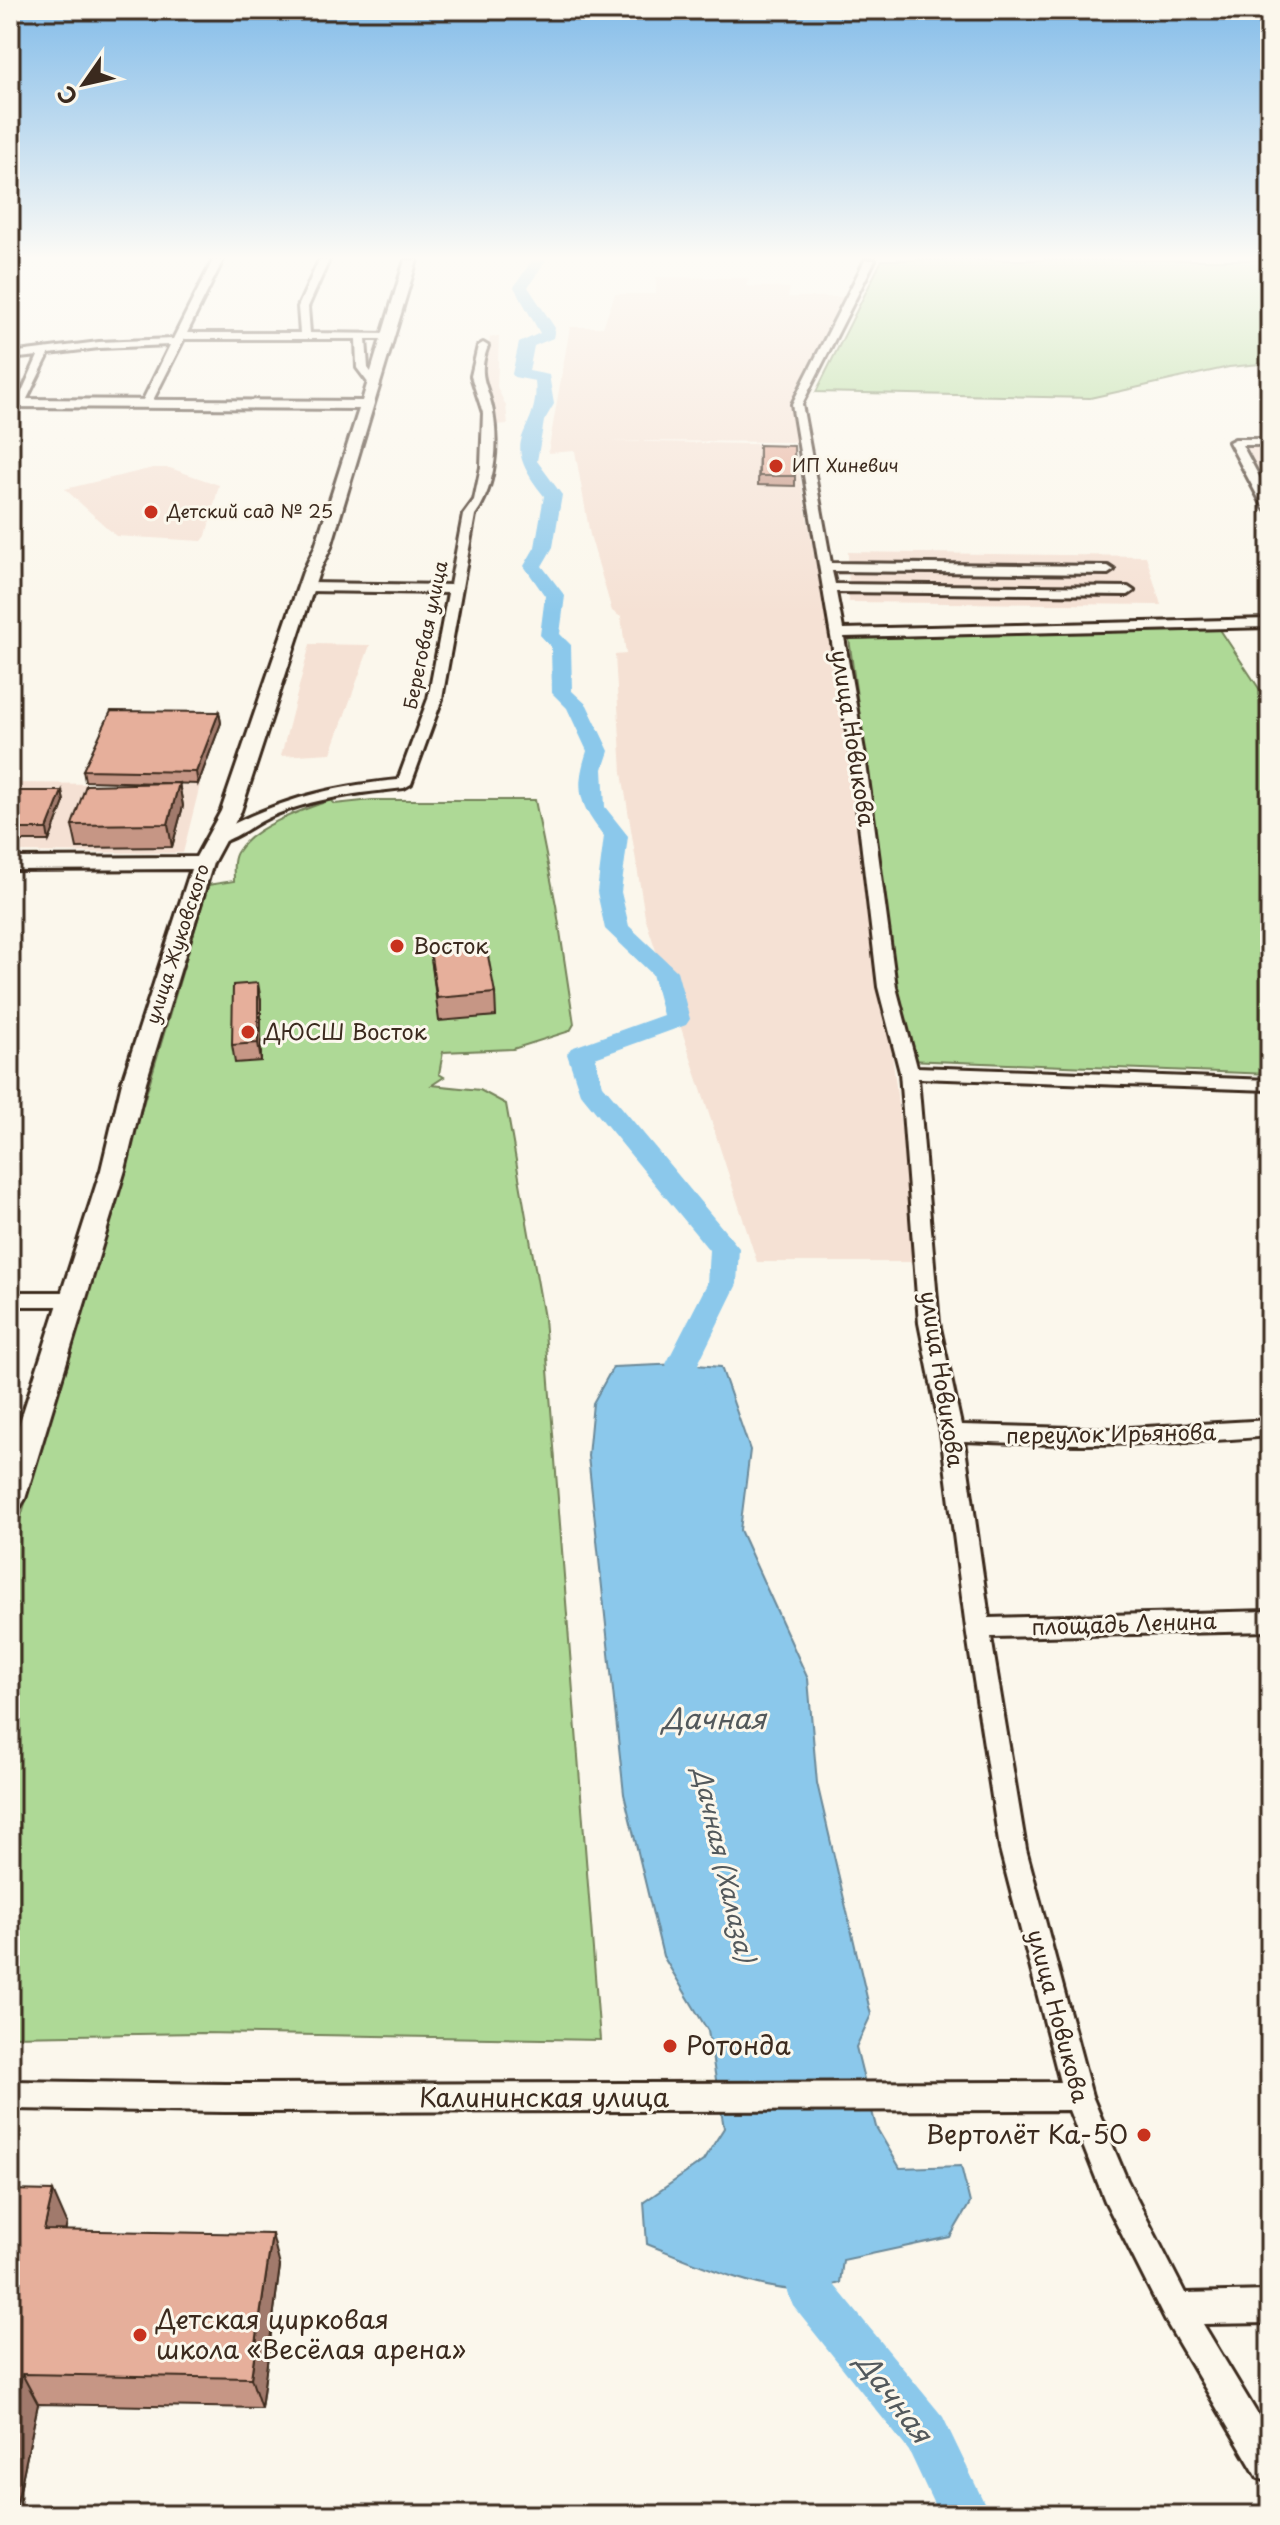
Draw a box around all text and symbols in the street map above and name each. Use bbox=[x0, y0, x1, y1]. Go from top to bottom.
north arrow bbox=[44, 44, 124, 124]
text: С bbox=[48, 80, 84, 112]
place label: ИП Хиневич bbox=[792, 451, 899, 478]
marker: ИП Хиневич bbox=[767, 457, 785, 475]
place label: Детский сад № 25 bbox=[166, 497, 333, 524]
marker: Детский сад № 25 bbox=[142, 503, 160, 521]
street label: Береговая улица bbox=[396, 557, 454, 711]
street label: улица Новикова bbox=[824, 647, 885, 829]
street label: улица Жуковского bbox=[138, 860, 215, 1027]
place label: Восток bbox=[413, 928, 489, 961]
marker: Восток bbox=[388, 937, 406, 955]
place label: ДЮСШ Восток bbox=[263, 1014, 428, 1047]
marker: ДЮСШ Восток bbox=[239, 1023, 257, 1041]
street label: улица Новикова bbox=[913, 1288, 974, 1470]
street label: переулок Ирьянова bbox=[1005, 1414, 1217, 1451]
street label: площадь Ленина bbox=[1031, 1603, 1217, 1642]
water label: Дачная bbox=[659, 1696, 768, 1739]
water label: Дачная (Халаза) bbox=[685, 1762, 765, 1967]
street label: улица Новикова bbox=[1020, 1925, 1099, 2106]
place label: Ротонда bbox=[686, 2025, 791, 2064]
marker: Ротонда bbox=[661, 2037, 679, 2055]
street label: Калининская улица bbox=[419, 2077, 670, 2116]
place label: Вертолёт Ка-50 bbox=[926, 2114, 1128, 2153]
marker: Вертолёт Ка-50 bbox=[1135, 2126, 1153, 2144]
place label: Детская цирковая школа «Весёлая арена» bbox=[155, 2299, 466, 2368]
marker: Детская цирковая школа «Весёлая арена» bbox=[131, 2326, 149, 2344]
water label: Дачная bbox=[845, 2340, 945, 2453]

